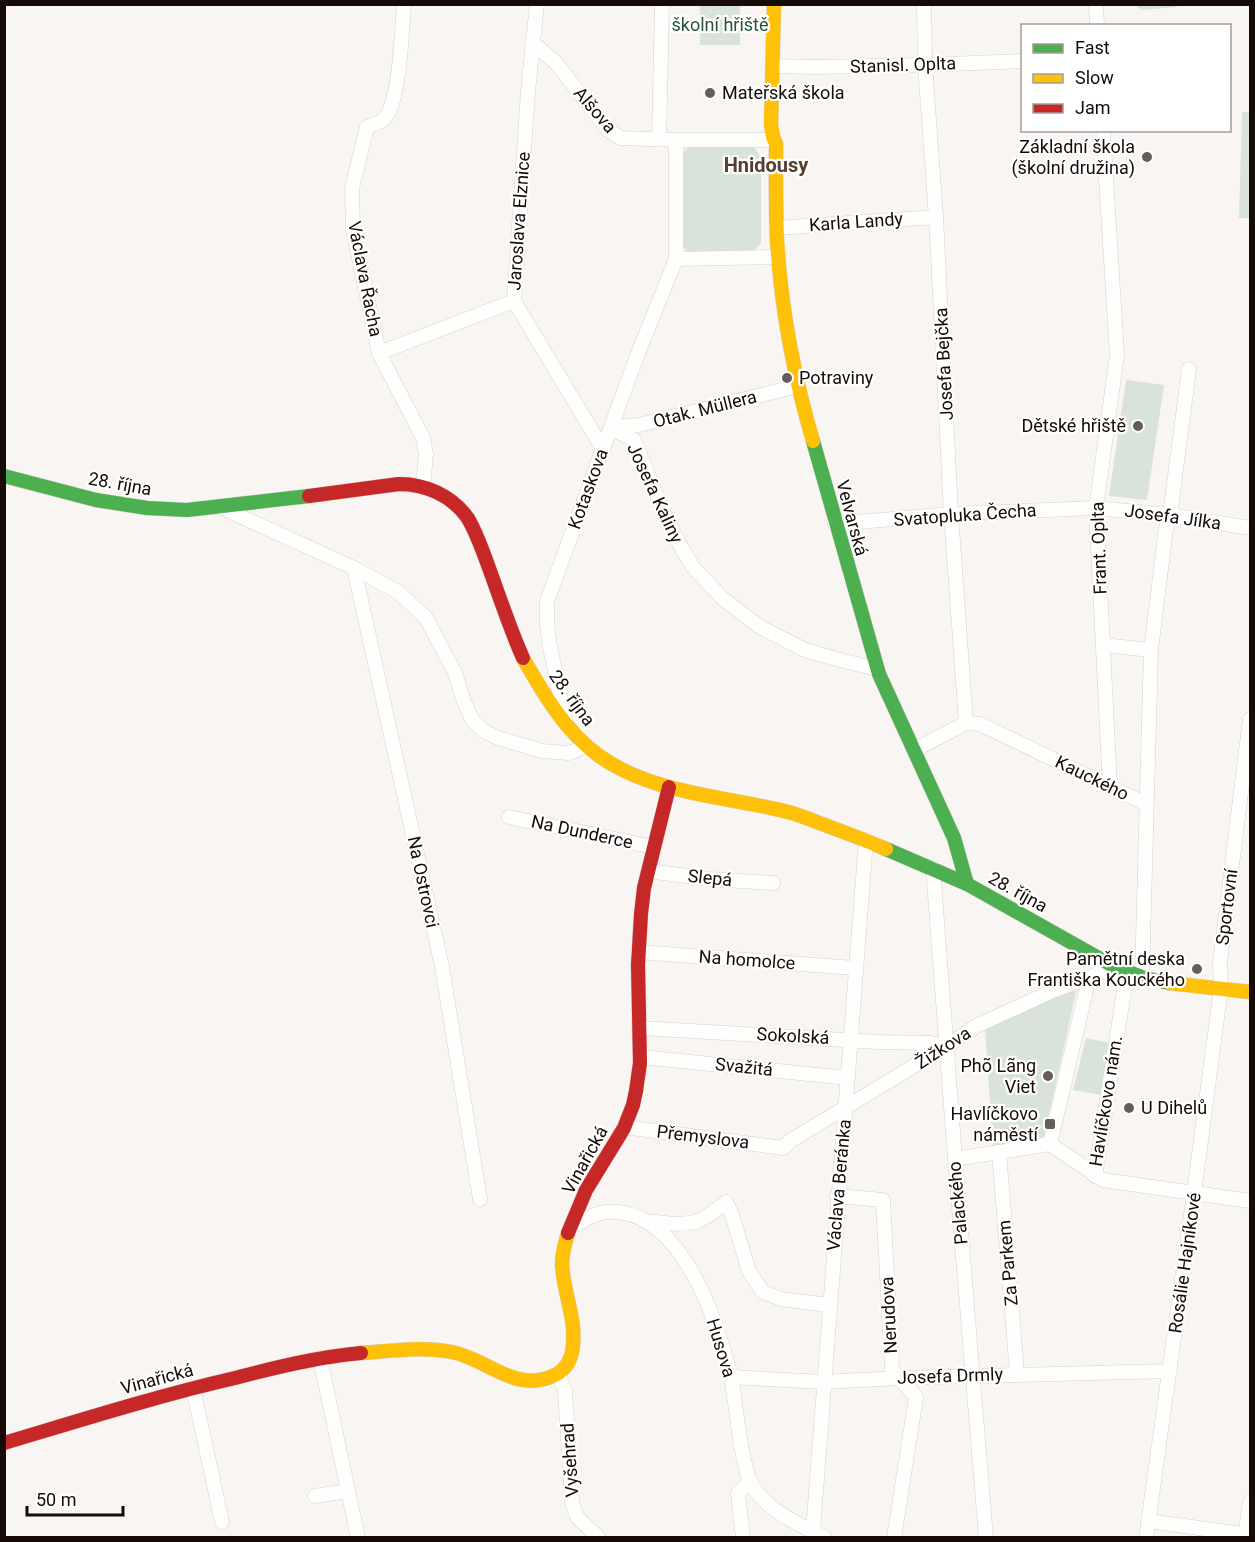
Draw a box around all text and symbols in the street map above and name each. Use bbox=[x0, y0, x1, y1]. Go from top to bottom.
park label: školní hřiště bbox=[671, 14, 769, 35]
legend bbox=[1021, 24, 1231, 132]
text: Fast bbox=[1075, 37, 1110, 58]
street label: Stanisl. Oplta bbox=[850, 52, 956, 77]
text: Slow bbox=[1075, 67, 1114, 88]
street label: Alšova bbox=[570, 82, 621, 137]
place label: Mateřská škola bbox=[722, 82, 845, 103]
marker: Mateřská škola bbox=[703, 86, 717, 100]
text: Jam bbox=[1075, 97, 1111, 118]
place label: Základní škola (školní družina) bbox=[1011, 136, 1135, 179]
marker: Základní škola (školní družina) bbox=[1140, 150, 1154, 164]
street label: Jaroslava Elznice bbox=[503, 151, 534, 291]
district label: Hnidousy bbox=[724, 153, 809, 177]
street label: Karla Landy bbox=[808, 208, 904, 235]
street label: Václava Řacha bbox=[344, 219, 387, 338]
street label: Josefa Bejčka bbox=[930, 307, 957, 421]
place label: Potraviny bbox=[799, 367, 874, 388]
marker: Potraviny bbox=[780, 371, 794, 385]
street label: Otak. Müllera bbox=[651, 386, 759, 432]
place label: Dětské hřiště bbox=[1021, 415, 1126, 436]
marker: Dětské hřiště bbox=[1131, 419, 1145, 433]
street label: Josefa Kaliny bbox=[623, 439, 688, 547]
street label: Kotaskova bbox=[563, 446, 612, 532]
street label: 28. října bbox=[87, 468, 153, 499]
street label: Velvarská bbox=[832, 478, 873, 558]
street label: Svatopluka Čecha bbox=[893, 499, 1037, 530]
street label: Josefa Jílka bbox=[1123, 499, 1223, 534]
street label: Frant. Oplta bbox=[1086, 501, 1111, 595]
street label: 28. října bbox=[545, 666, 600, 730]
street label: Kauckého bbox=[1052, 751, 1132, 804]
street label: Na Dunderce bbox=[529, 810, 635, 853]
street label: Na Ostrovci bbox=[404, 834, 443, 930]
street label: Slepá bbox=[687, 865, 733, 890]
street label: 28. října bbox=[985, 867, 1051, 916]
street label: Sportovní bbox=[1211, 867, 1242, 946]
street label: Na homolce bbox=[698, 946, 796, 973]
place label: Pamětní deska Františka Kouckého bbox=[1028, 948, 1185, 990]
marker: Pamětní deska Františka Kouckého bbox=[1190, 962, 1204, 976]
street label: Žižkova bbox=[911, 1022, 974, 1073]
street label: Sokolská bbox=[756, 1023, 830, 1048]
street label: Havlíčkovo nám. bbox=[1085, 1034, 1126, 1168]
street label: Svažitá bbox=[714, 1053, 774, 1080]
place label: Phõ Lãng Viet bbox=[960, 1055, 1036, 1097]
marker: Phõ Lãng Viet bbox=[1041, 1069, 1055, 1083]
place label: U Dihelů bbox=[1141, 1097, 1207, 1118]
marker: U Dihelů bbox=[1122, 1101, 1136, 1115]
place label: Havlíčkovo náměstí bbox=[950, 1103, 1039, 1145]
marker: Havlíčkovo náměstí bbox=[1043, 1117, 1057, 1131]
street label: Václava Beránka bbox=[822, 1118, 855, 1252]
street label: Přemyslova bbox=[655, 1120, 751, 1153]
street label: Vinařická bbox=[557, 1122, 612, 1197]
street label: Palackého bbox=[943, 1161, 972, 1245]
street label: Rosálie Hajníkové bbox=[1164, 1191, 1205, 1335]
street label: Za Parkem bbox=[993, 1219, 1022, 1307]
street label: Nerudova bbox=[876, 1276, 901, 1354]
street label: Husova bbox=[703, 1316, 740, 1380]
street label: Vinařická bbox=[118, 1359, 196, 1398]
street label: Josefa Drmly bbox=[897, 1363, 1004, 1388]
street label: Vyšehrad bbox=[556, 1422, 583, 1498]
scale bar bbox=[27, 1479, 123, 1517]
text: 50 m bbox=[36, 1489, 76, 1510]

